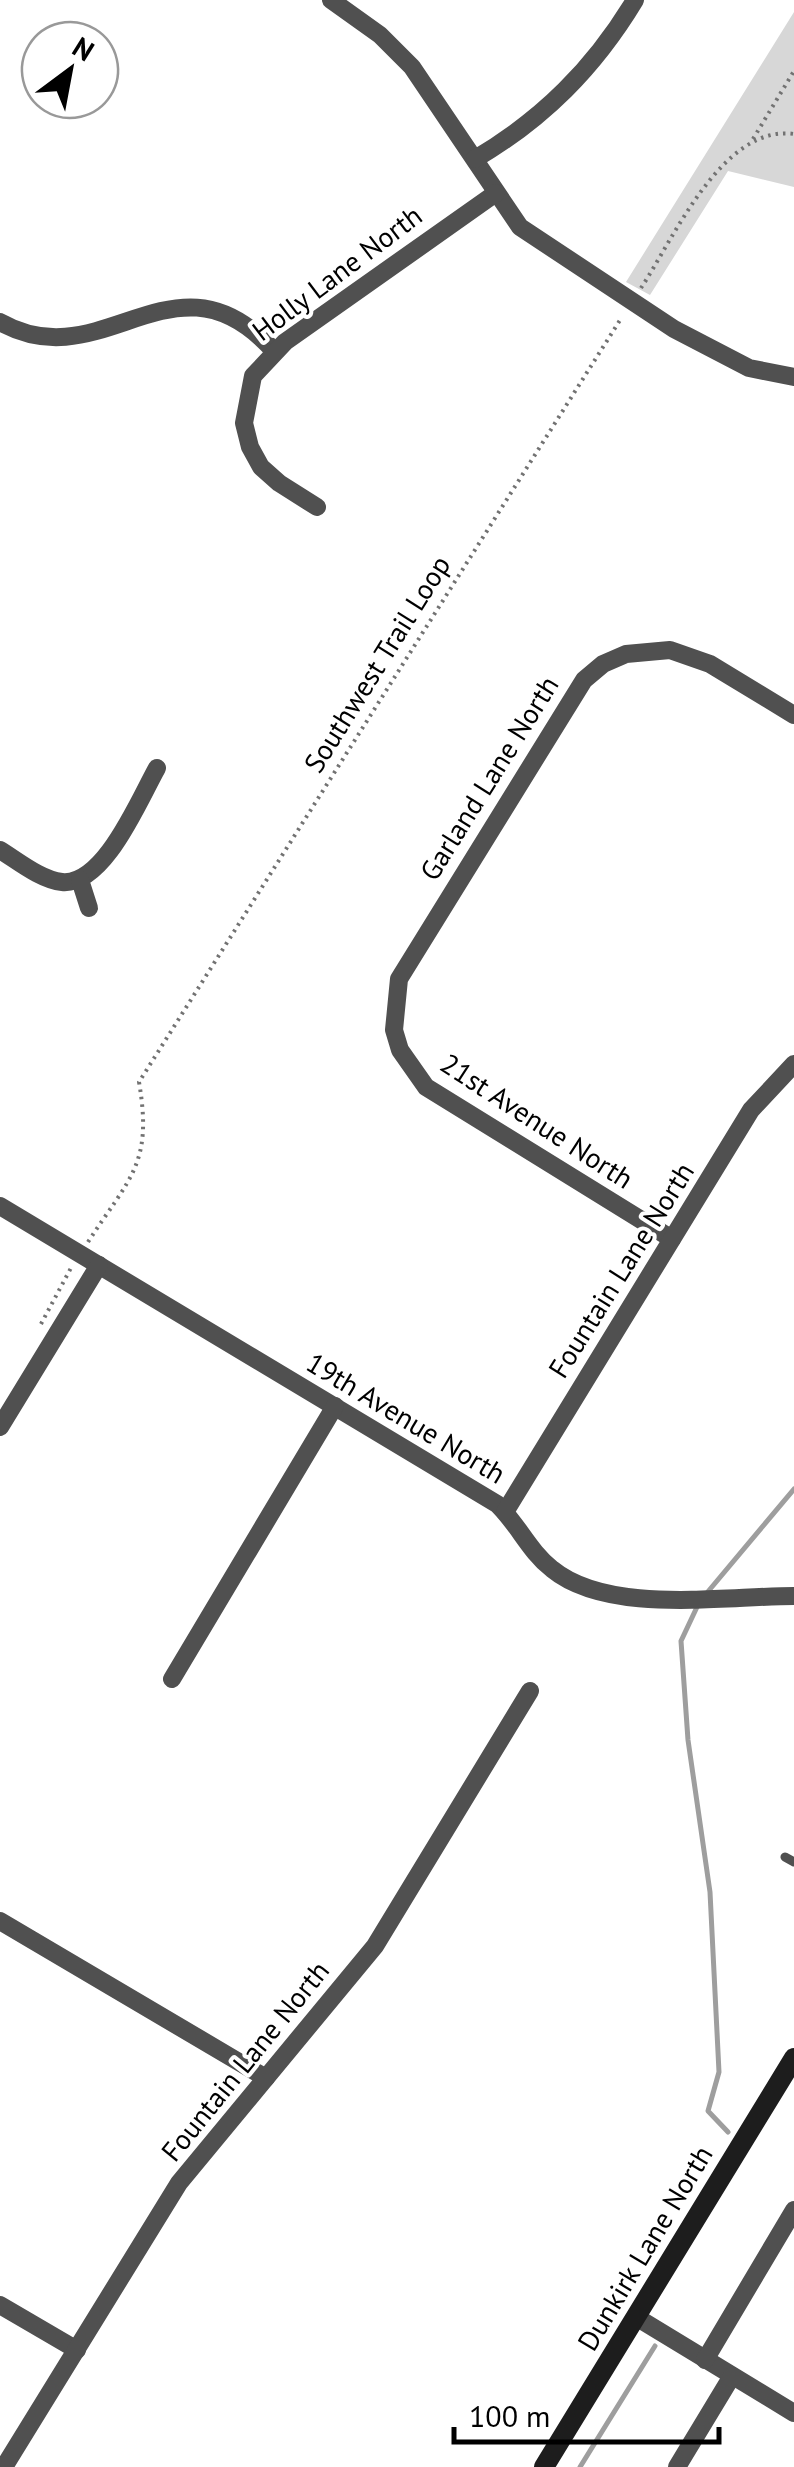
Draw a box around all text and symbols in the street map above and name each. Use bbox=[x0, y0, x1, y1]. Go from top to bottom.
north arrow bbox=[20, 20, 120, 120]
text: N bbox=[66, 28, 101, 69]
street label: Holly Lane North bbox=[244, 197, 429, 349]
street label: Southwest Trail Loop bbox=[295, 548, 458, 779]
street label: Garland Lane North bbox=[411, 669, 566, 887]
street label: 21st Avenue North bbox=[434, 1045, 641, 1197]
street label: Fountain Lane North bbox=[539, 1155, 702, 1384]
street label: 19th Avenue North bbox=[300, 1344, 513, 1492]
street label: Fountain Lane North bbox=[152, 1953, 337, 2168]
street label: Dunkirk Lane North bbox=[569, 2138, 720, 2357]
scale bar bbox=[454, 2382, 719, 2444]
text: 100 m bbox=[469, 2396, 550, 2435]

